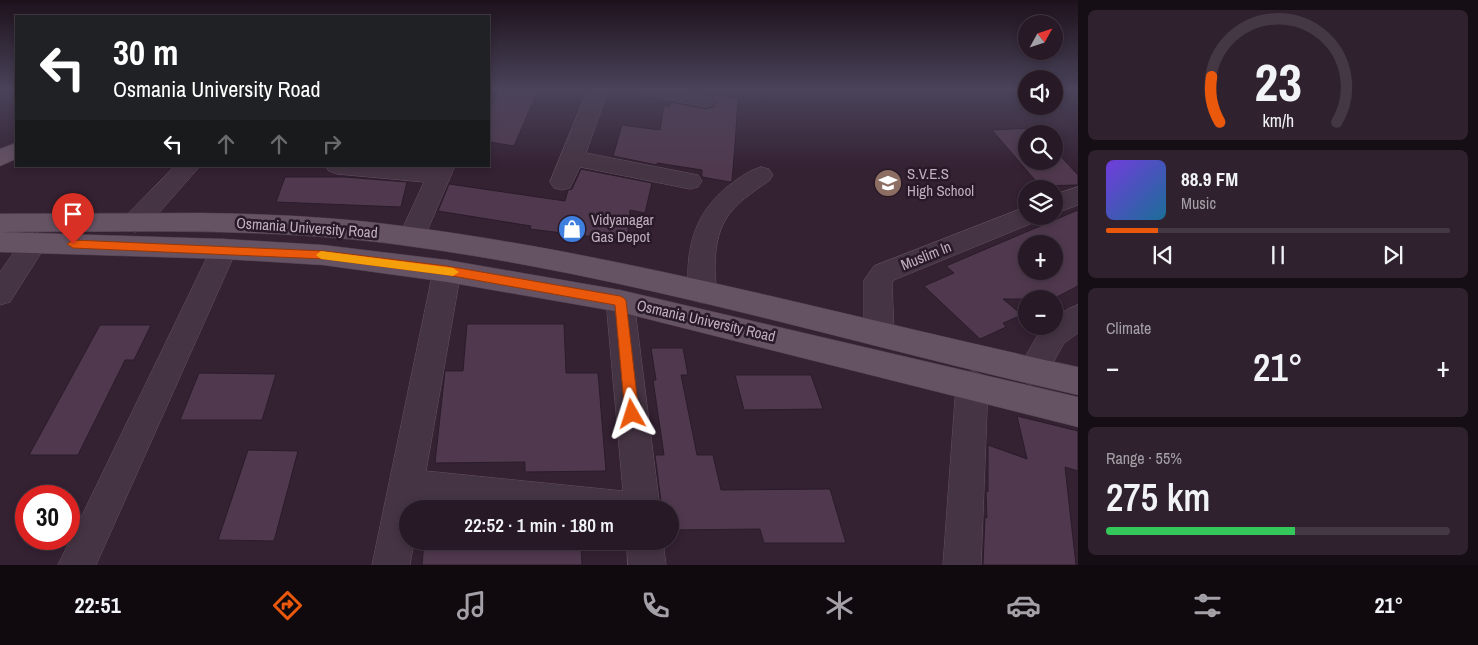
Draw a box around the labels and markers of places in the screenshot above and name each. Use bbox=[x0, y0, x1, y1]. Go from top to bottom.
place label: S.V.E.S High School bbox=[907, 163, 974, 201]
school or university icon: S.V.E.S High School bbox=[873, 168, 903, 198]
pin bbox=[52, 193, 94, 244]
place label: Vidyanagar Gas Depot bbox=[591, 209, 654, 247]
shop icon: Vidyanagar Gas Depot bbox=[557, 214, 587, 244]

